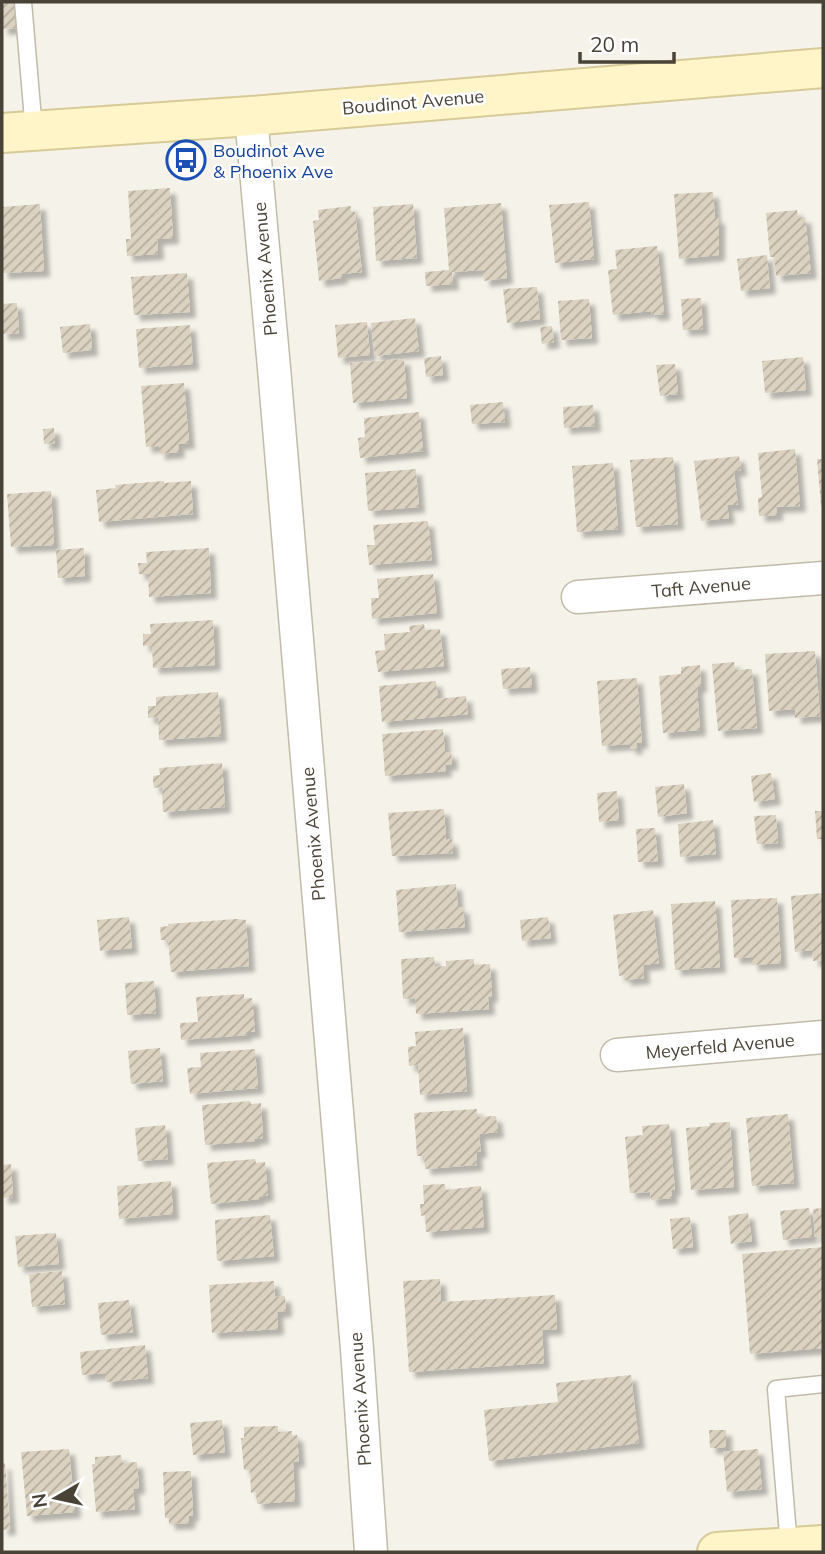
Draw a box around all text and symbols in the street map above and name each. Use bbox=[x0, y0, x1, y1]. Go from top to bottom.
scale bar bbox=[580, 21, 674, 65]
text: 20 m bbox=[590, 31, 639, 57]
street label: Boudinot Avenue bbox=[341, 84, 485, 120]
bus stop icon: Boudinot Ave & Phoenix Ave bbox=[165, 139, 207, 181]
place label: Boudinot Ave & Phoenix Ave bbox=[213, 139, 333, 183]
street label: Phoenix Avenue bbox=[248, 201, 282, 337]
street label: Taft Avenue bbox=[650, 571, 752, 603]
street label: Phoenix Avenue bbox=[296, 766, 330, 902]
street label: Meyerfeld Avenue bbox=[645, 1028, 795, 1064]
street label: Phoenix Avenue bbox=[344, 1331, 376, 1467]
north arrow bbox=[21, 1463, 91, 1533]
text: N bbox=[26, 1492, 52, 1510]

